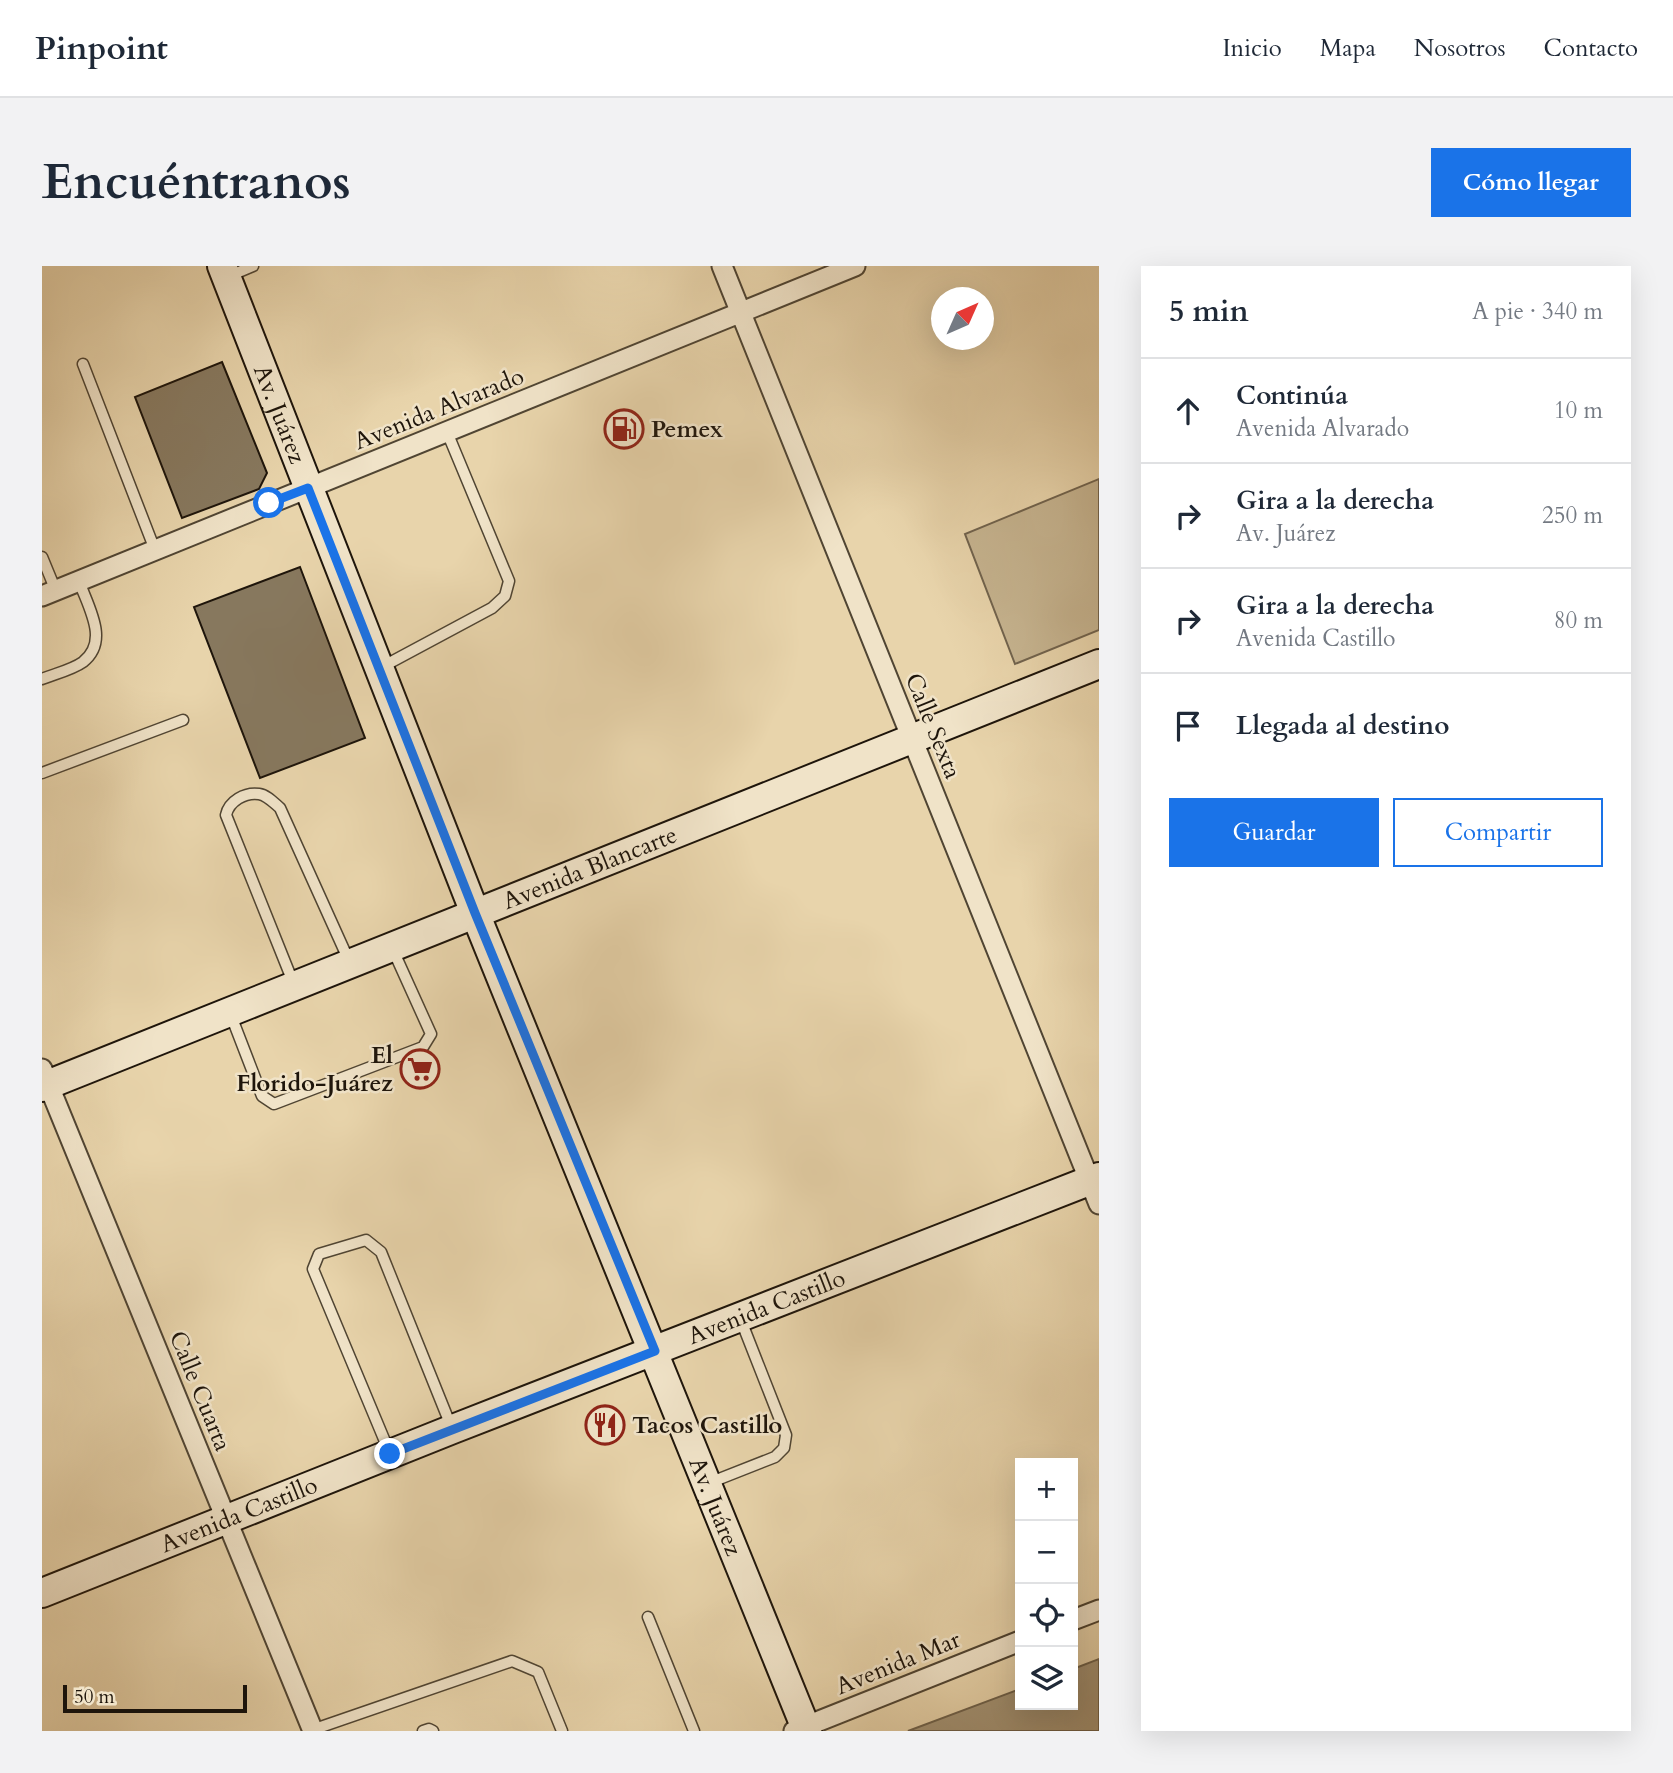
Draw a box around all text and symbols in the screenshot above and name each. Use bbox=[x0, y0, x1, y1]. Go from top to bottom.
text: Pinpoint bbox=[35, 26, 168, 71]
text: Inicio bbox=[1222, 32, 1282, 65]
text: Mapa bbox=[1320, 32, 1376, 65]
text: Nosotros bbox=[1414, 32, 1506, 65]
text: Contacto bbox=[1544, 32, 1638, 65]
button: Cómo llegar bbox=[1431, 148, 1631, 217]
text: Encuéntranos bbox=[42, 149, 351, 216]
north arrow bbox=[931, 287, 994, 350]
text: 5 min bbox=[1169, 291, 1249, 332]
text: A pie · 340 m bbox=[1472, 296, 1603, 327]
street label: Av. Juárez bbox=[246, 360, 314, 469]
street label: Avenida Alvarado bbox=[349, 360, 529, 458]
text: Continúa bbox=[1236, 378, 1348, 413]
icon: ahead bbox=[1169, 392, 1207, 430]
text: 10 m bbox=[1554, 395, 1603, 426]
fuel station icon: Pemex bbox=[603, 408, 645, 450]
place label: Pemex bbox=[651, 413, 723, 446]
text: Avenida Alvarado bbox=[1236, 413, 1409, 444]
text: Gira a la derecha bbox=[1236, 483, 1434, 518]
route start bbox=[253, 487, 284, 518]
icon: right bbox=[1169, 497, 1207, 535]
text: 250 m bbox=[1542, 500, 1603, 531]
text: Av. Juárez bbox=[1236, 518, 1335, 549]
text: Gira a la derecha bbox=[1236, 588, 1434, 623]
icon: right bbox=[1169, 602, 1207, 640]
text: 80 m bbox=[1554, 605, 1603, 636]
text: Avenida Castillo bbox=[1236, 623, 1395, 654]
street label: Calle Sexta bbox=[897, 668, 969, 784]
icon: arrive bbox=[1169, 707, 1207, 745]
text: Llegada al destino bbox=[1236, 708, 1450, 743]
button: Guardar bbox=[1169, 798, 1379, 867]
button: Compartir bbox=[1393, 798, 1603, 867]
street label: Avenida Blancarte bbox=[498, 818, 682, 918]
place label: El Florido-Juárez bbox=[236, 1039, 393, 1100]
supermarket icon: El Florido-Juárez bbox=[399, 1048, 441, 1090]
street label: Avenida Castillo bbox=[683, 1261, 850, 1352]
street label: Calle Cuarta bbox=[161, 1326, 239, 1457]
restaurant icon: Tacos Castillo bbox=[584, 1404, 626, 1446]
place label: Tacos Castillo bbox=[632, 1409, 782, 1442]
route end bbox=[374, 1438, 405, 1469]
street label: Av. Juárez bbox=[681, 1452, 751, 1561]
map controls bbox=[1015, 1458, 1078, 1710]
button: + bbox=[1015, 1458, 1078, 1521]
street label: Avenida Castillo bbox=[155, 1468, 322, 1561]
button: − bbox=[1015, 1521, 1078, 1584]
button: locate bbox=[1015, 1584, 1078, 1647]
street label: Avenida Mar bbox=[831, 1623, 966, 1703]
button: layers bbox=[1015, 1647, 1078, 1710]
scale bar bbox=[63, 1682, 247, 1714]
text: 50 m bbox=[74, 1684, 115, 1710]

